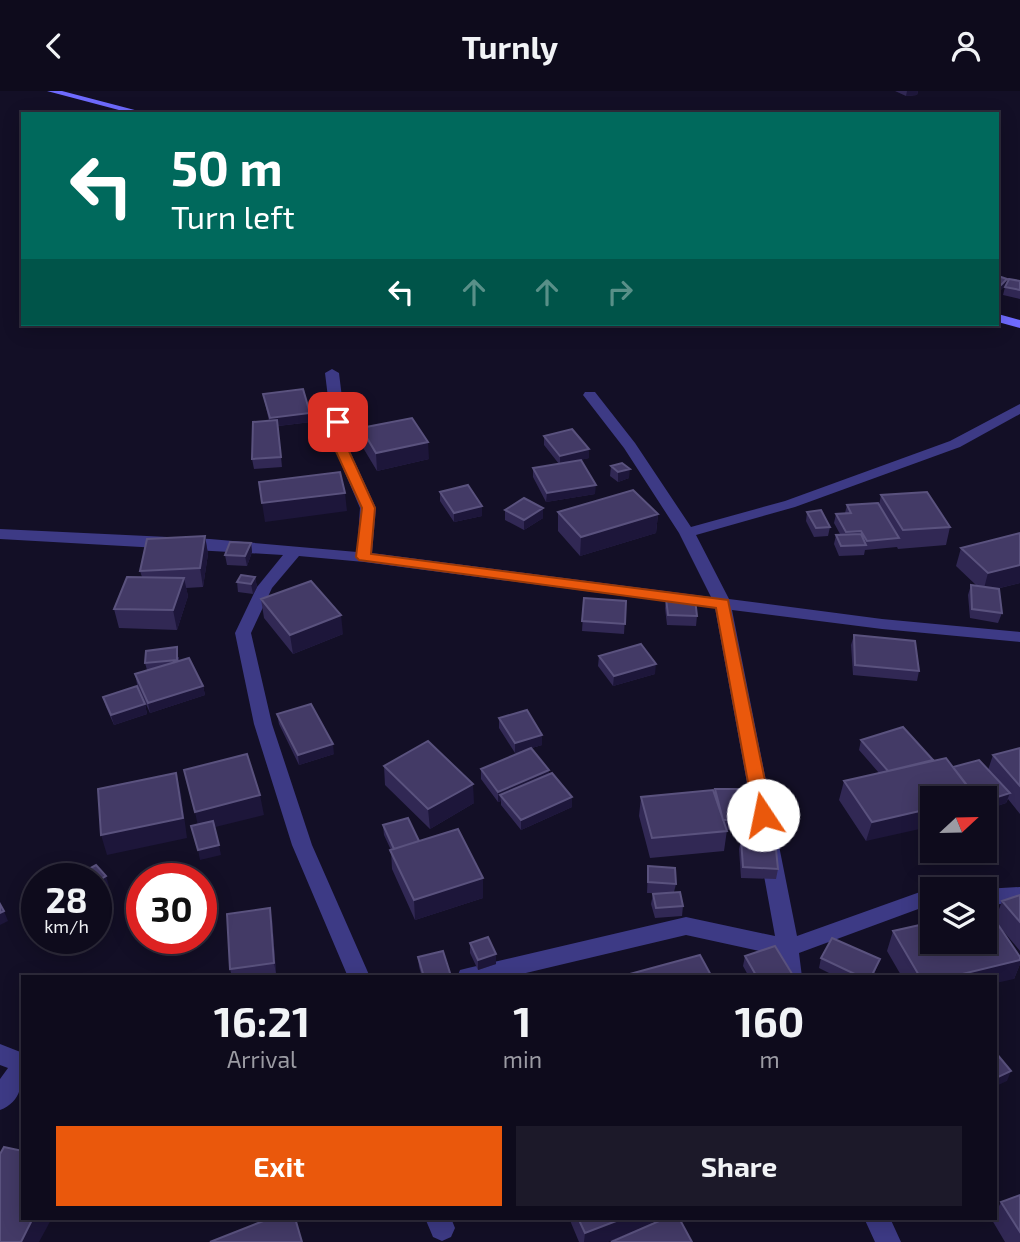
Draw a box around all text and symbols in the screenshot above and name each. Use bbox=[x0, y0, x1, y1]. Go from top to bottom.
icon: back bbox=[35, 27, 73, 65]
text: Turnly bbox=[462, 27, 558, 65]
icon: person bbox=[947, 27, 985, 65]
text: 50 m bbox=[171, 137, 283, 196]
icon: left bbox=[56, 140, 147, 231]
text: Turn left bbox=[171, 197, 295, 235]
icon: left bbox=[382, 273, 420, 311]
icon: ahead bbox=[455, 273, 493, 311]
icon: ahead bbox=[528, 273, 566, 311]
icon: right bbox=[601, 273, 639, 311]
pin bbox=[308, 392, 368, 452]
icon: arrive bbox=[319, 403, 357, 441]
position arrow bbox=[726, 778, 800, 852]
north arrow bbox=[920, 786, 998, 863]
map controls bbox=[920, 786, 997, 954]
speed limit sign: 30 bbox=[126, 863, 217, 954]
button: layers bbox=[920, 877, 997, 954]
text: 28 bbox=[45, 878, 88, 920]
text: km/h bbox=[44, 915, 89, 937]
text: 16:21 bbox=[214, 995, 310, 1045]
text: 1 bbox=[513, 995, 531, 1045]
text: 160 bbox=[735, 995, 804, 1045]
text: Arrival bbox=[227, 1045, 297, 1073]
text: min bbox=[503, 1045, 542, 1073]
text: m bbox=[759, 1045, 780, 1073]
button: Exit bbox=[56, 1126, 502, 1206]
button: Share bbox=[516, 1126, 962, 1206]

